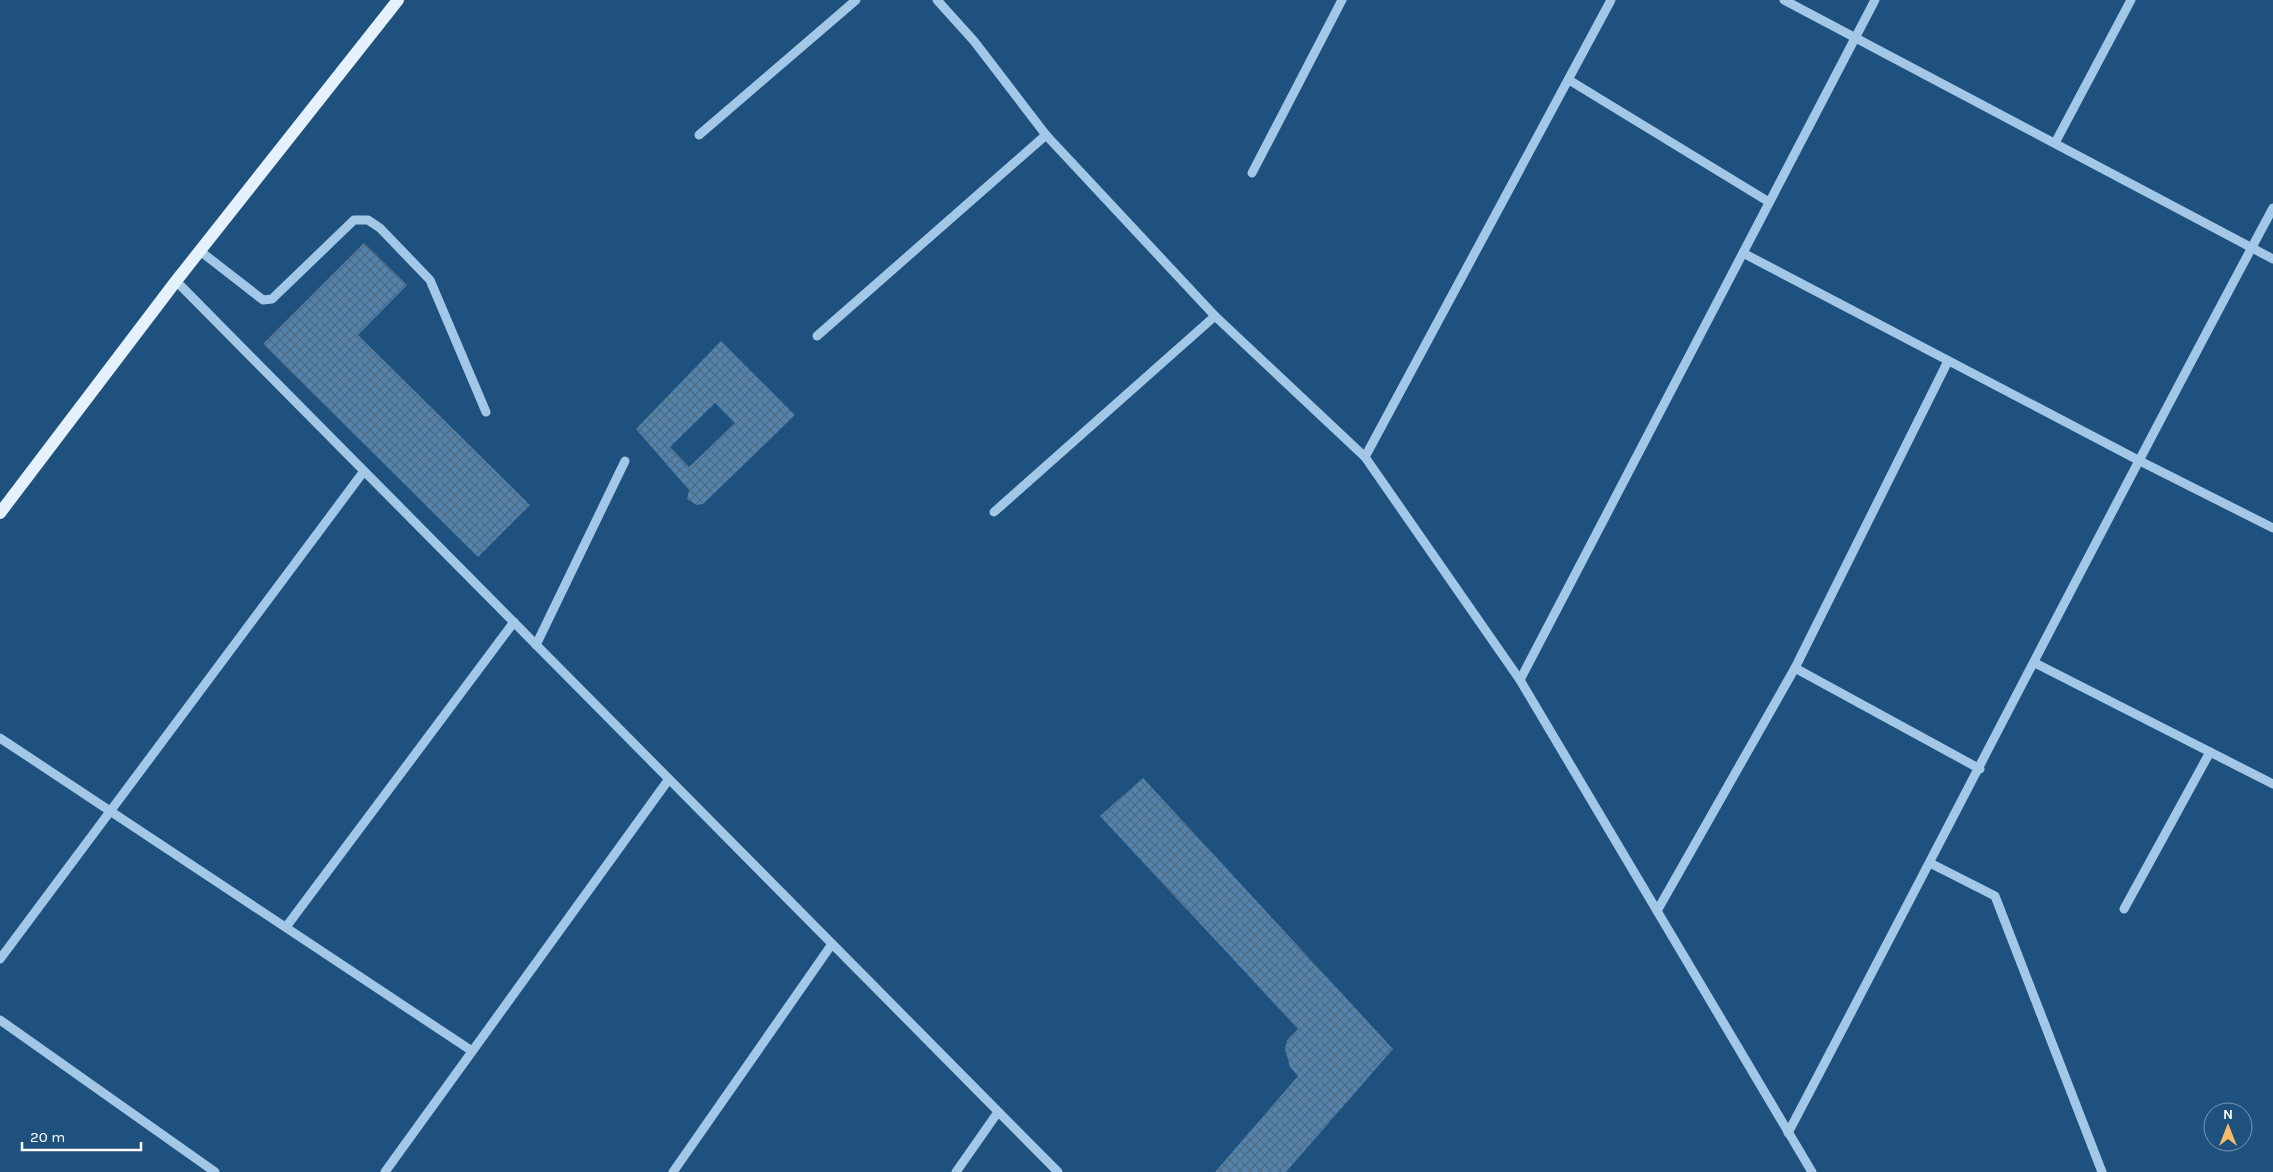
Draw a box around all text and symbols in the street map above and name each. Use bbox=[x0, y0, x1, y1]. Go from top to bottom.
north arrow bbox=[2203, 1102, 2253, 1152]
text: N bbox=[2223, 1106, 2233, 1123]
scale bar bbox=[22, 1120, 141, 1152]
text: 20 m bbox=[30, 1128, 65, 1146]

